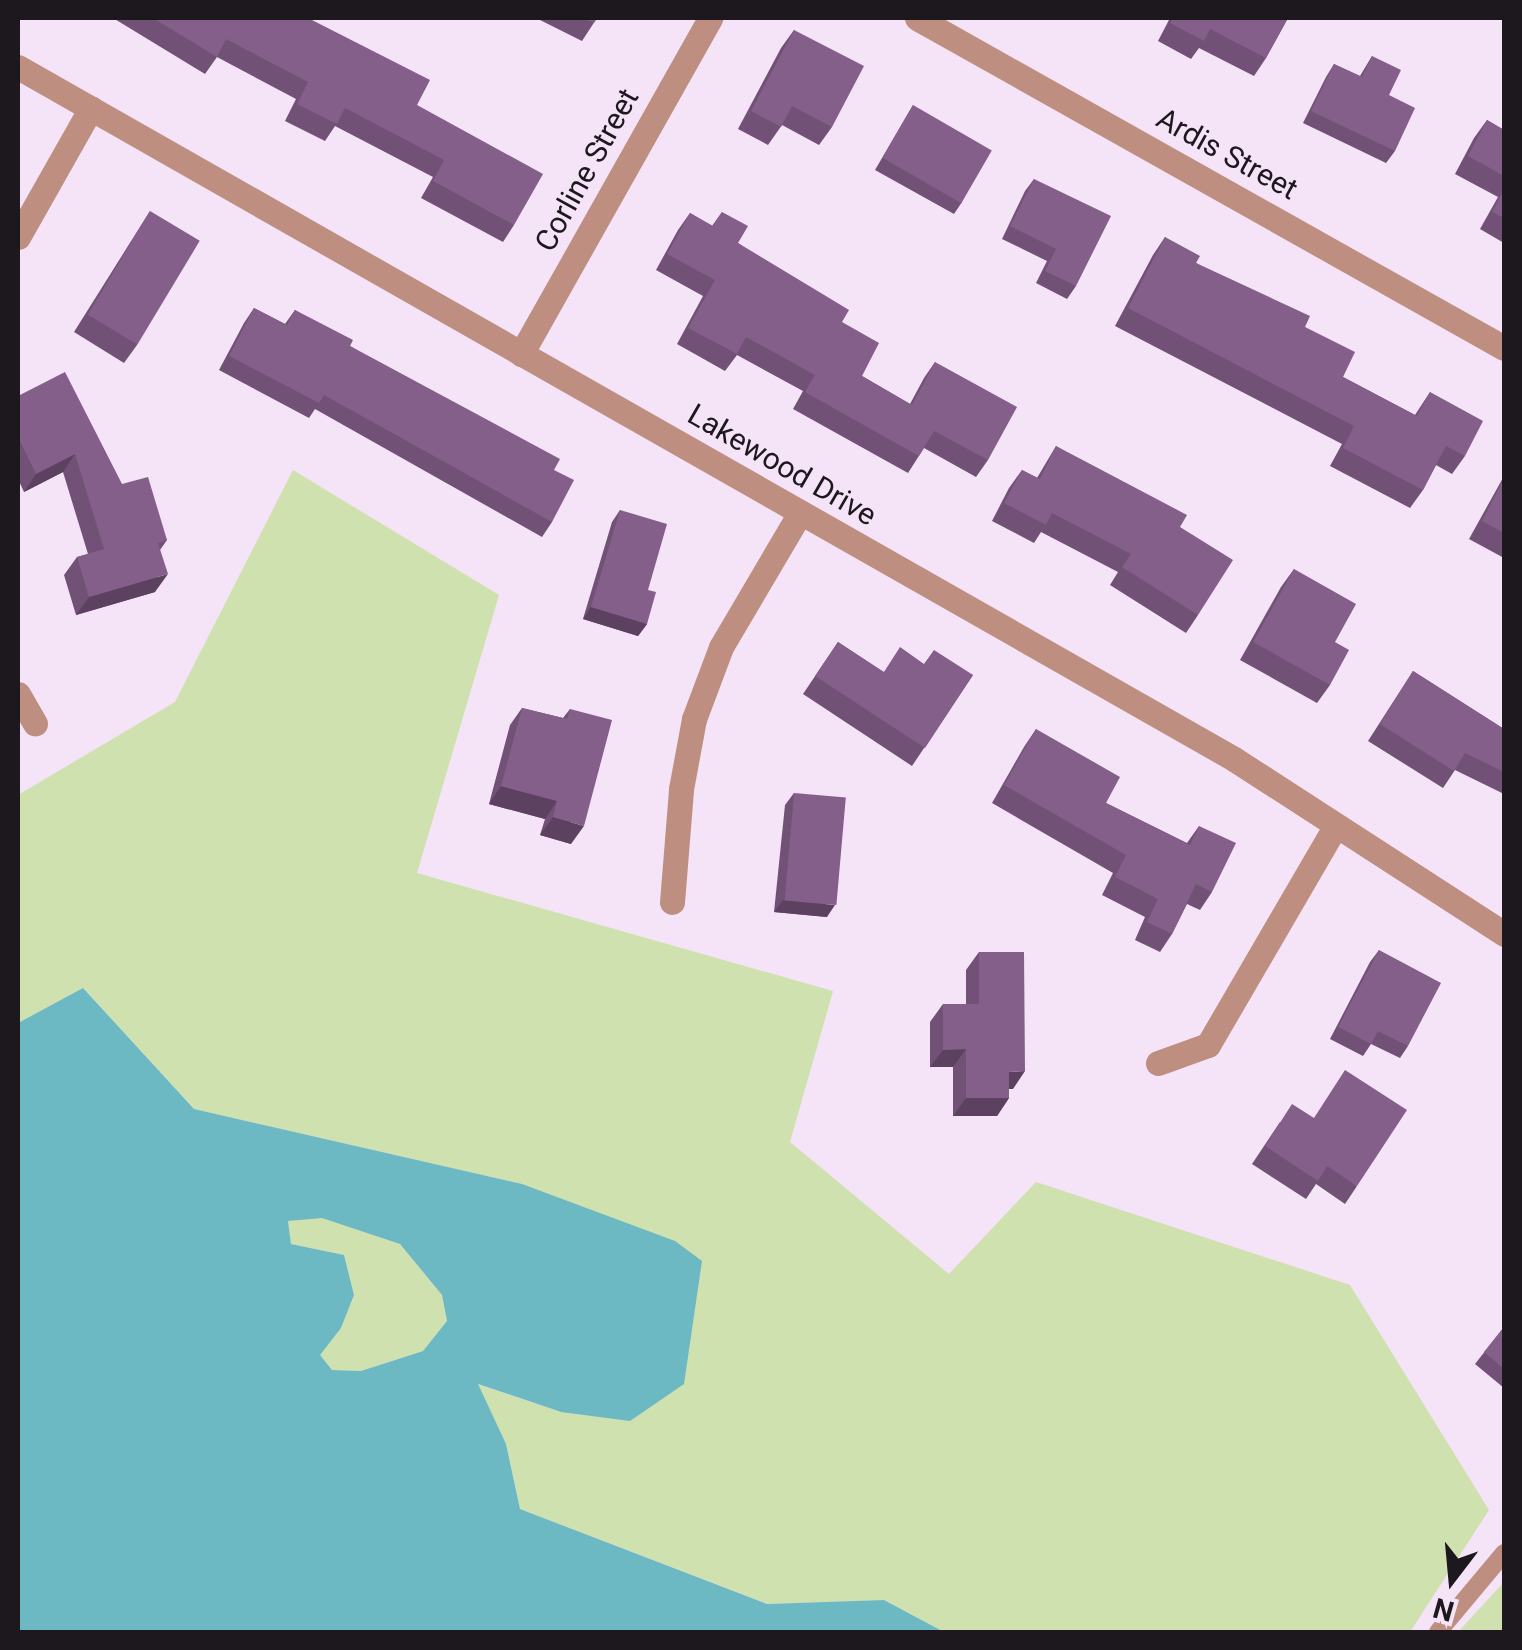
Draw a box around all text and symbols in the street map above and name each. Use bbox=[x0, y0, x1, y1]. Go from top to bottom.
street label: Corline Street bbox=[528, 82, 646, 258]
street label: Ardis Street bbox=[1150, 101, 1304, 207]
street label: Lakewood Drive bbox=[681, 396, 883, 534]
north arrow bbox=[1402, 1530, 1502, 1630]
text: N bbox=[1430, 1591, 1458, 1628]

